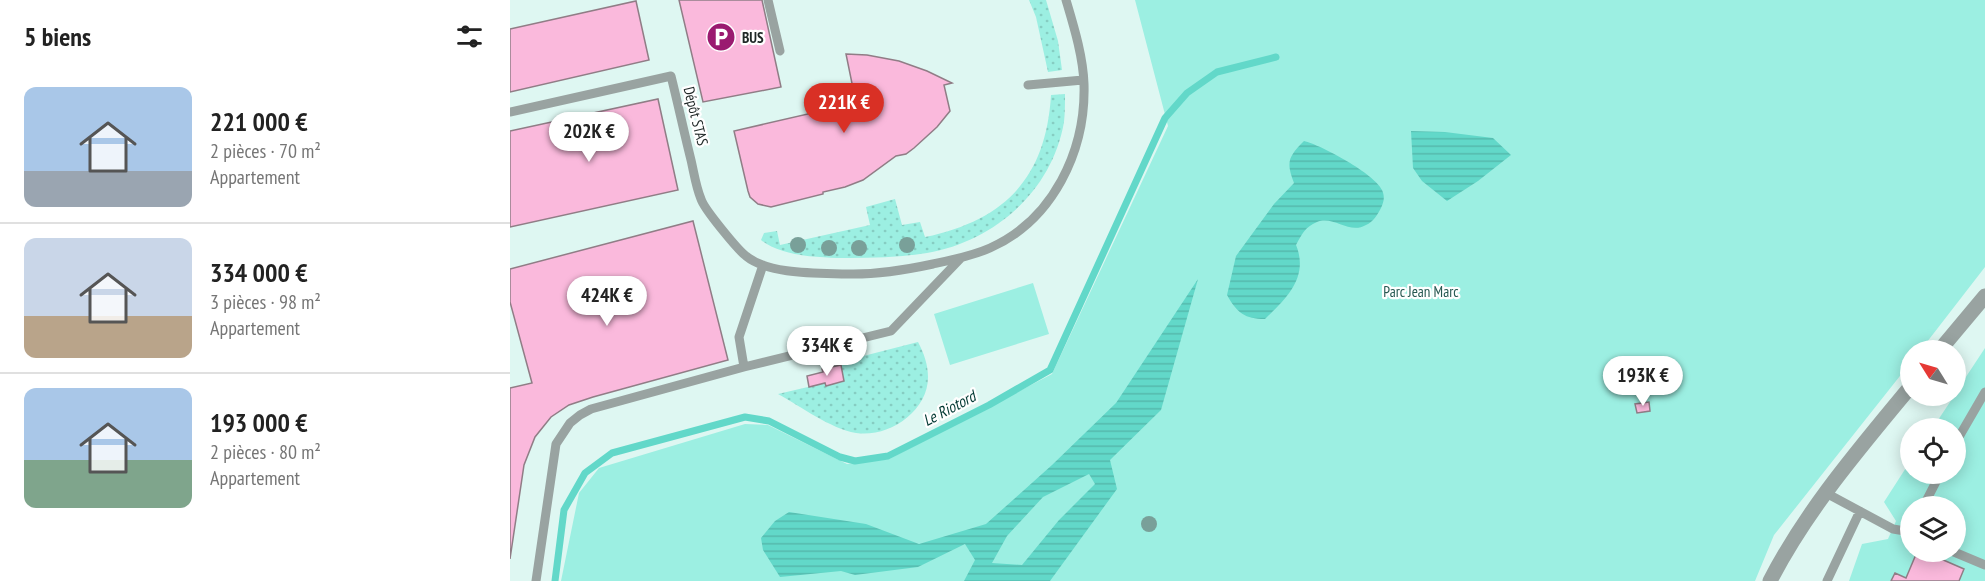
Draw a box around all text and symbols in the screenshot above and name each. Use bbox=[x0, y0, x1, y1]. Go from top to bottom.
text: 5 biens bbox=[24, 20, 91, 53]
icon: filters bbox=[453, 20, 486, 53]
parking icon: BUS bbox=[705, 21, 737, 53]
place label: BUS bbox=[742, 28, 764, 47]
pin: 221K € bbox=[795, 83, 893, 134]
street label: Dépôt STAS bbox=[679, 84, 713, 148]
text: 221K € bbox=[818, 89, 870, 115]
text: 221 000 € bbox=[210, 105, 308, 138]
icon: home bbox=[72, 111, 144, 183]
pin: 202K € bbox=[540, 112, 638, 163]
text: 202K € bbox=[563, 118, 615, 144]
text: 2 pièces · 70 m² bbox=[210, 138, 321, 164]
text: Appartement bbox=[210, 164, 300, 190]
text: 334 000 € bbox=[210, 256, 308, 289]
icon: home bbox=[72, 262, 144, 334]
pin: 424K € bbox=[558, 276, 656, 327]
text: 424K € bbox=[581, 282, 633, 308]
park label: Parc Jean Marc bbox=[1383, 282, 1459, 301]
text: 3 pièces · 98 m² bbox=[210, 289, 321, 315]
text: Appartement bbox=[210, 315, 300, 341]
pin: 334K € bbox=[778, 326, 876, 377]
text: 334K € bbox=[801, 332, 853, 358]
north arrow bbox=[1900, 340, 1966, 406]
map controls bbox=[1900, 340, 1966, 562]
pin: 193K € bbox=[1594, 356, 1692, 407]
text: 193K € bbox=[1617, 362, 1669, 388]
water label: Le Riotord bbox=[919, 385, 980, 430]
text: 193 000 € bbox=[210, 406, 308, 439]
icon: home bbox=[72, 412, 144, 484]
button: locate bbox=[1900, 418, 1966, 484]
text: 2 pièces · 80 m² bbox=[210, 439, 321, 465]
text: Appartement bbox=[210, 465, 300, 491]
button: layers bbox=[1900, 496, 1966, 562]

